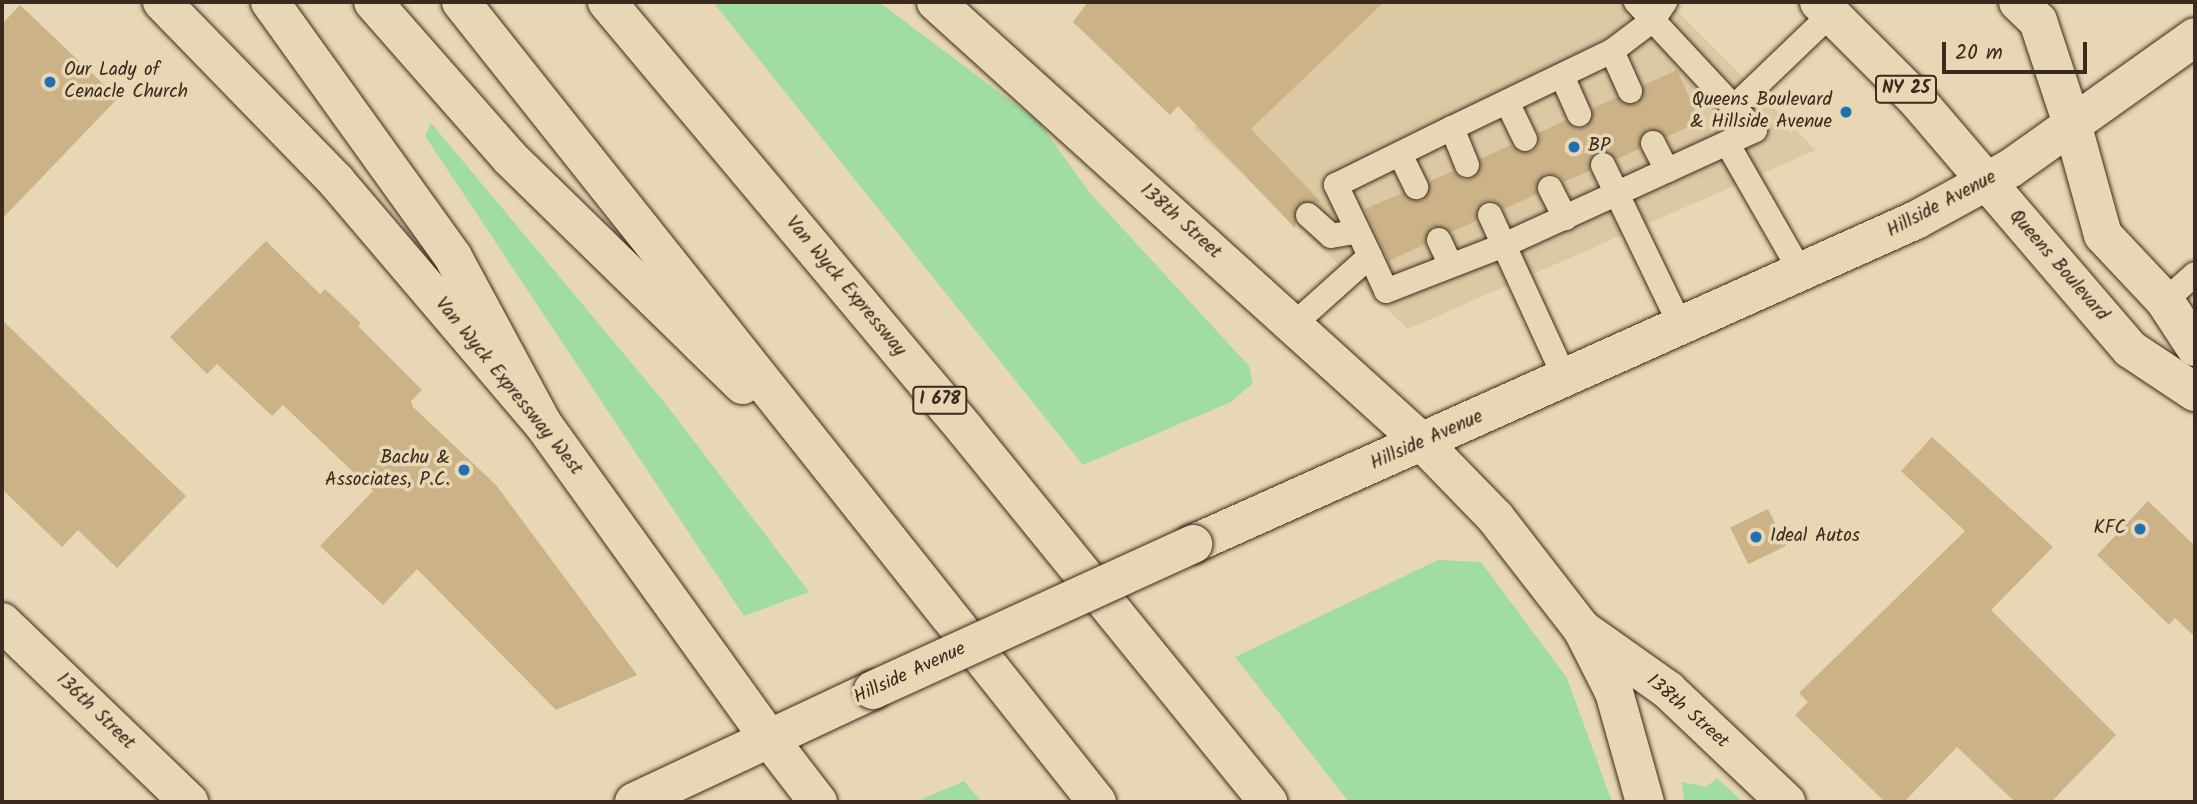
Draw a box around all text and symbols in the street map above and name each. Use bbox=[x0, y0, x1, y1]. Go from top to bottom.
scale bar bbox=[1945, 28, 2090, 72]
text: 20 m bbox=[1955, 37, 2003, 70]
place label: Our Lady of Cenacle Church bbox=[64, 60, 188, 104]
marker: Our Lady of Cenacle Church bbox=[42, 74, 58, 90]
road number: NY 25 bbox=[1874, 74, 1938, 104]
place label: Queens Boulevard & Hillside Avenue bbox=[1690, 90, 1832, 134]
marker: Queens Boulevard & Hillside Avenue bbox=[1838, 104, 1854, 120]
place label: BP bbox=[1588, 136, 1610, 158]
marker: BP bbox=[1566, 139, 1582, 155]
street label: Hillside Avenue bbox=[1883, 167, 2001, 243]
street label: 138th Street bbox=[1135, 180, 1225, 264]
street label: Queens Boulevard bbox=[2003, 206, 2113, 326]
street label: Van Wyck Expressway bbox=[780, 212, 910, 362]
street label: Van Wyck Expressway West bbox=[429, 294, 587, 480]
road number: I 678 bbox=[912, 386, 968, 414]
street label: Hillside Avenue bbox=[1367, 406, 1487, 476]
place label: Bachu & Associates, P.C. bbox=[325, 448, 450, 492]
marker: Bachu & Associates, P.C. bbox=[456, 462, 472, 478]
place label: KFC bbox=[2093, 518, 2126, 540]
marker: KFC bbox=[2132, 521, 2148, 537]
place label: Ideal Autos bbox=[1770, 526, 1860, 548]
marker: Ideal Autos bbox=[1748, 529, 1764, 545]
street label: Hillside Avenue bbox=[850, 638, 970, 710]
street label: 136th Street bbox=[51, 669, 139, 755]
street label: 138th Street bbox=[1641, 670, 1733, 754]

